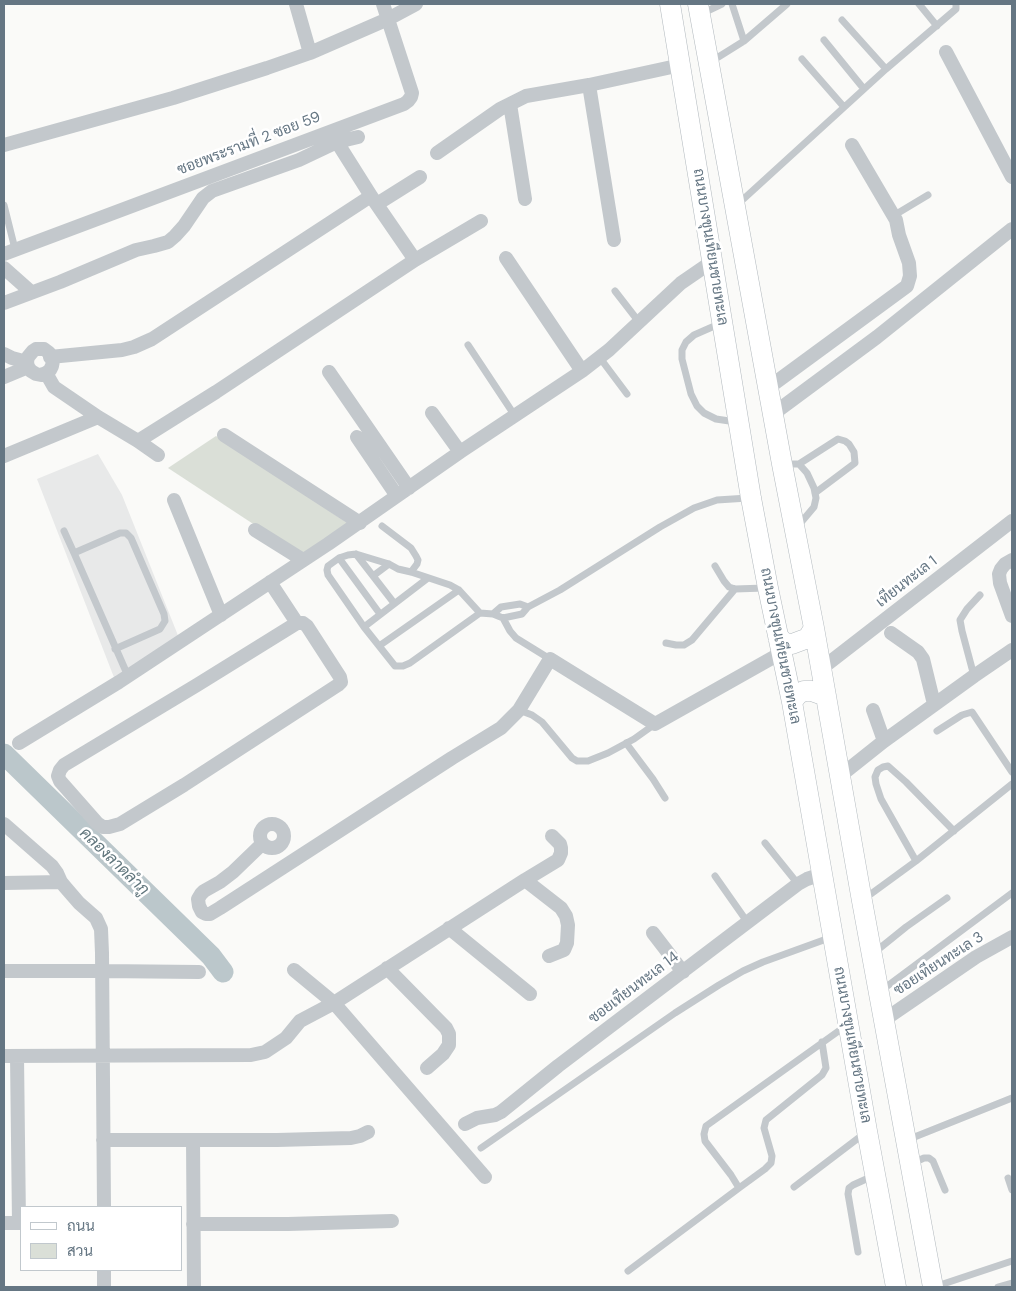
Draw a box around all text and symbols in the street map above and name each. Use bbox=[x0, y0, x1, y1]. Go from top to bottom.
street label: ซอยพระรามที่ 2 ซอย 59 bbox=[175, 108, 323, 180]
street label: ถนนบางขุนเทียนชายทะเล bbox=[689, 167, 731, 327]
street label: เทียนทะเล 1 bbox=[873, 553, 941, 611]
street label: ถนนบางขุนเทียนชายทะเล bbox=[756, 566, 804, 726]
water label: คลองลาดลำภู bbox=[75, 824, 153, 900]
street label: ซอยเทียนทะเล 3 bbox=[891, 928, 987, 1000]
street label: ซอยเทียนทะเล 14 bbox=[585, 948, 683, 1028]
street label: ถนนบางขุนเทียนชายทะเล bbox=[829, 965, 875, 1125]
legend bbox=[20, 1206, 182, 1271]
text: ถนน bbox=[67, 1216, 95, 1236]
text: สวน bbox=[67, 1241, 93, 1261]

